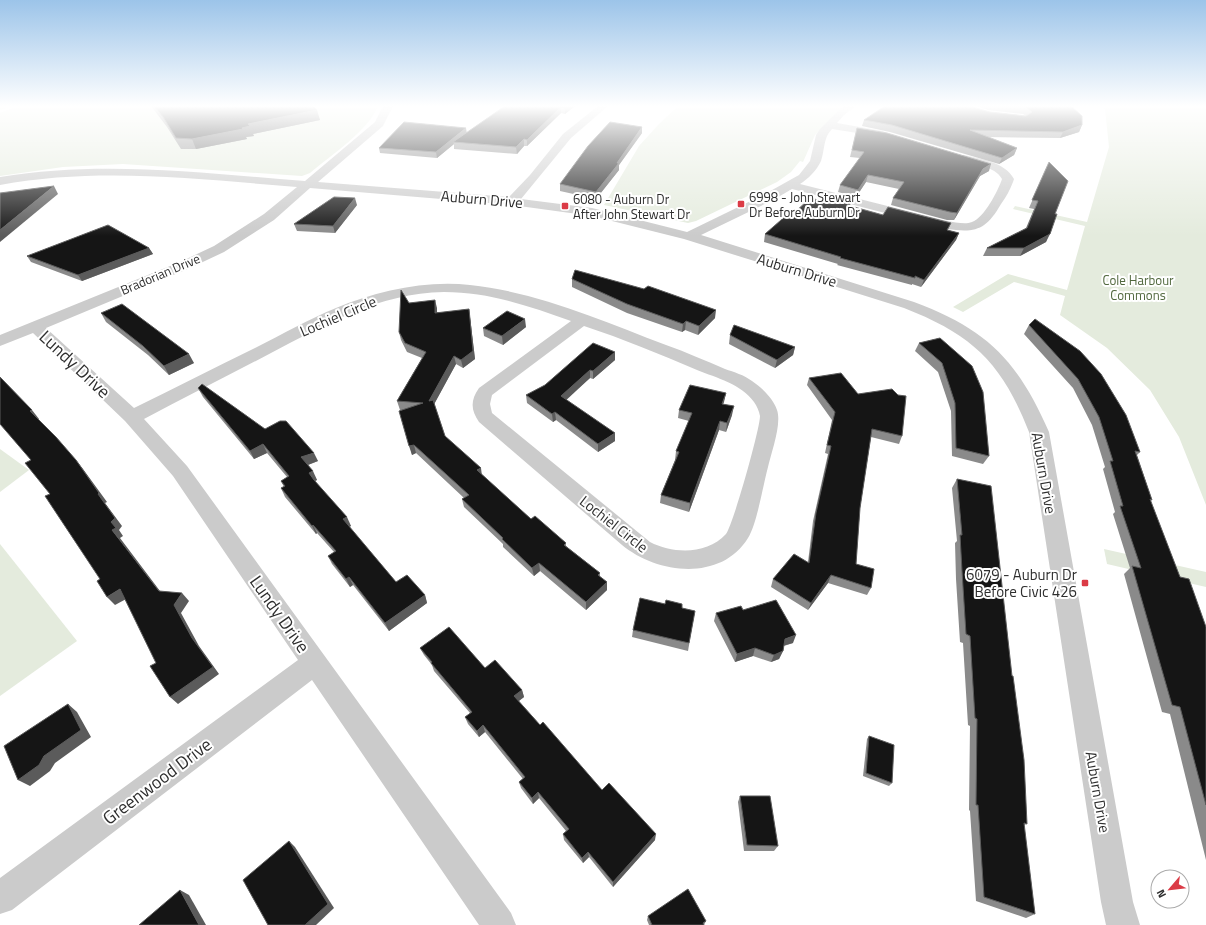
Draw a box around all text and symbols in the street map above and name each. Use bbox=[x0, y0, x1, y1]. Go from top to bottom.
street label: Auburn Drive bbox=[440, 184, 524, 214]
place label: 6998 - John Stewart Dr Before Auburn Dr bbox=[749, 187, 861, 222]
place label: 6080 - Auburn Dr After John Stewart Dr bbox=[573, 189, 690, 224]
marker: 6998 - John Stewart Dr Before Auburn Dr bbox=[736, 199, 746, 209]
marker: 6080 - Auburn Dr After John Stewart Dr bbox=[560, 201, 570, 211]
street label: Auburn Drive bbox=[754, 247, 840, 293]
street label: Bradorian Drive bbox=[117, 248, 203, 300]
park label: Cole Harbour Commons bbox=[1102, 270, 1174, 305]
street label: Lochiel Circle bbox=[296, 290, 380, 342]
street label: Lundy Drive bbox=[33, 324, 117, 404]
street label: Auburn Drive bbox=[1026, 431, 1062, 515]
street label: Lochiel Circle bbox=[575, 490, 653, 558]
place label: 6079 - Auburn Dr Before Civic 426 bbox=[966, 563, 1077, 603]
street label: Lundy Drive bbox=[243, 570, 317, 658]
marker: 6079 - Auburn Dr Before Civic 426 bbox=[1080, 578, 1090, 588]
street label: Greenwood Drive bbox=[97, 731, 217, 831]
street label: Auburn Drive bbox=[1080, 750, 1116, 834]
north arrow bbox=[1150, 869, 1190, 909]
text: N bbox=[1152, 887, 1170, 901]

